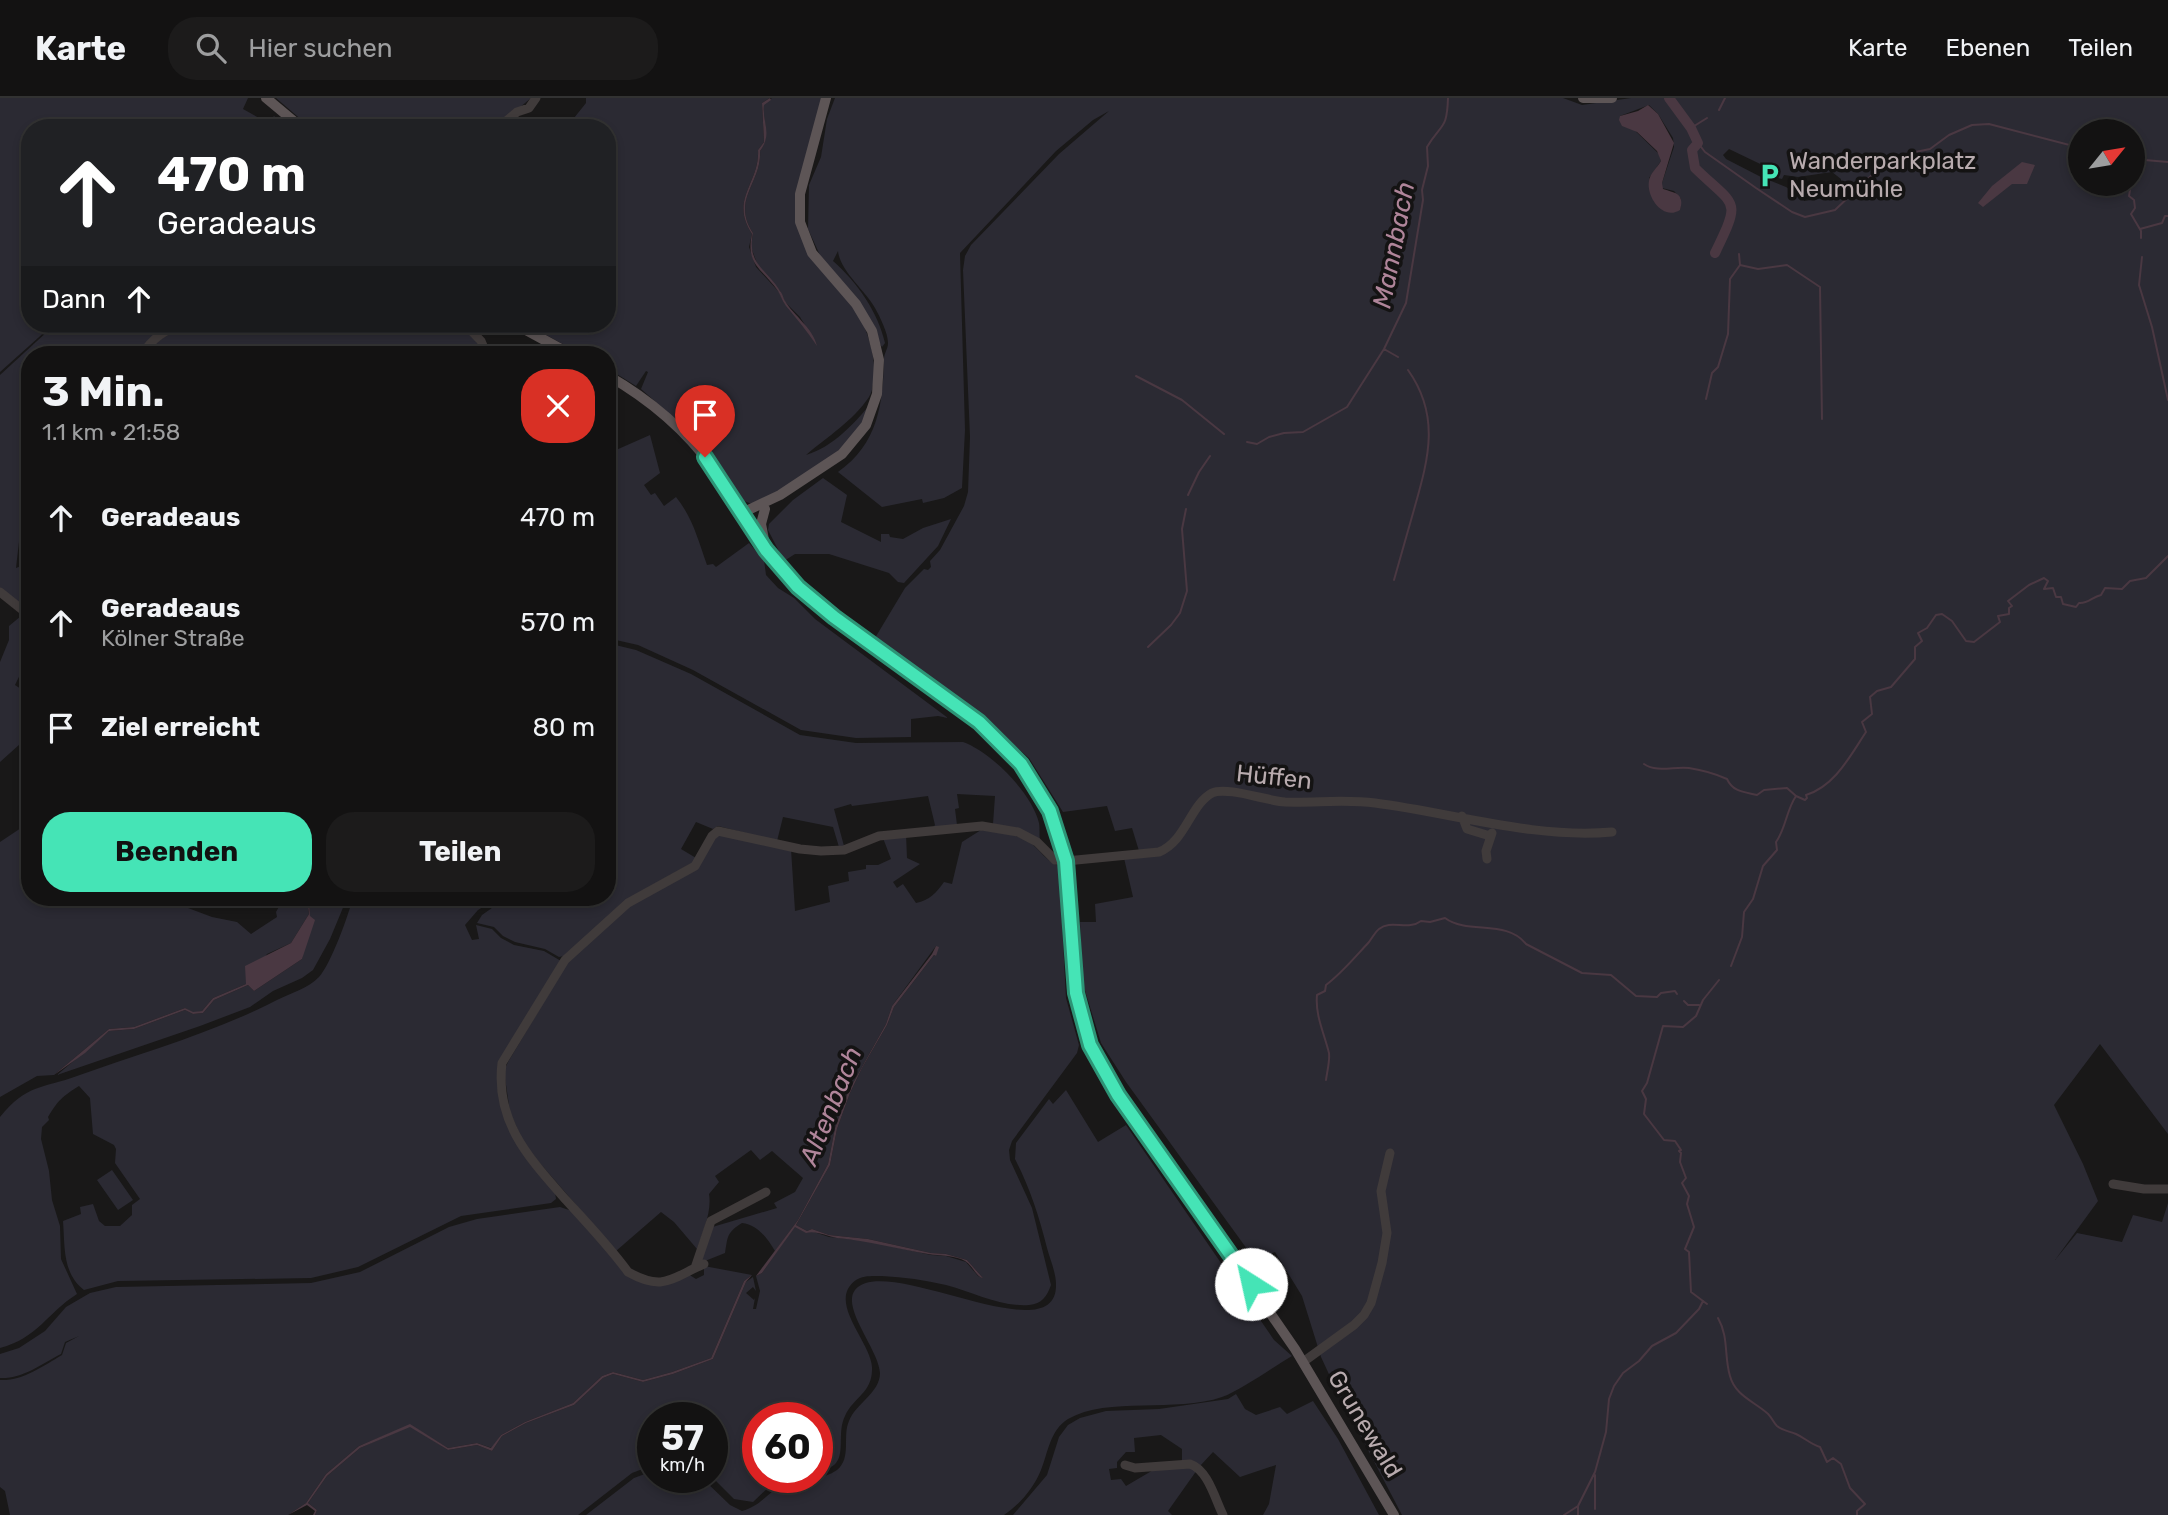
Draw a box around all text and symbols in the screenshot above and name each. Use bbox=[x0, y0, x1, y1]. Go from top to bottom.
search box bbox=[168, 17, 658, 80]
text: Karte bbox=[35, 29, 126, 68]
icon: search bbox=[192, 29, 230, 67]
text: Hier suchen bbox=[248, 33, 393, 64]
text: Karte bbox=[1848, 34, 1908, 62]
text: Ebenen bbox=[1946, 34, 2030, 62]
text: Teilen bbox=[2068, 34, 2133, 62]
north arrow bbox=[2068, 119, 2146, 196]
map controls bbox=[2068, 119, 2145, 196]
text: 470 m bbox=[157, 145, 306, 203]
icon: ahead bbox=[42, 147, 133, 238]
place label: Wanderparkplatz Neumühle bbox=[1789, 147, 1976, 203]
parking icon: Wanderparkplatz Neumühle bbox=[1755, 161, 1783, 189]
water label: Mannbach bbox=[1367, 179, 1421, 311]
text: Geradeaus bbox=[157, 204, 316, 242]
icon: ahead bbox=[120, 280, 158, 318]
text: Dann bbox=[42, 284, 106, 315]
text: 3 Min. bbox=[42, 367, 164, 417]
button: close bbox=[521, 369, 595, 443]
pin bbox=[675, 385, 735, 457]
icon: arrive bbox=[686, 396, 724, 434]
text: 1.1 km · 21:58 bbox=[42, 418, 180, 446]
icon: ahead bbox=[42, 499, 80, 537]
text: Geradeaus bbox=[101, 502, 240, 533]
text: 470 m bbox=[520, 502, 595, 533]
text: Geradeaus bbox=[101, 593, 240, 624]
icon: ahead bbox=[42, 604, 80, 642]
text: 570 m bbox=[520, 607, 595, 638]
text: Kölner Straße bbox=[101, 624, 245, 652]
icon: arrive bbox=[42, 709, 80, 747]
text: Ziel erreicht bbox=[101, 712, 260, 743]
text: 80 m bbox=[532, 712, 595, 743]
street label: Hüffen bbox=[1235, 759, 1313, 795]
button: Beenden bbox=[42, 812, 312, 892]
button: Teilen bbox=[326, 812, 595, 892]
water label: Altenbach bbox=[792, 1042, 869, 1172]
position arrow bbox=[1214, 1247, 1288, 1321]
street label: Grunewald bbox=[1322, 1365, 1408, 1483]
speed limit sign: 60 bbox=[742, 1402, 833, 1493]
text: 57 bbox=[661, 1417, 704, 1459]
text: km/h bbox=[660, 1454, 705, 1476]

